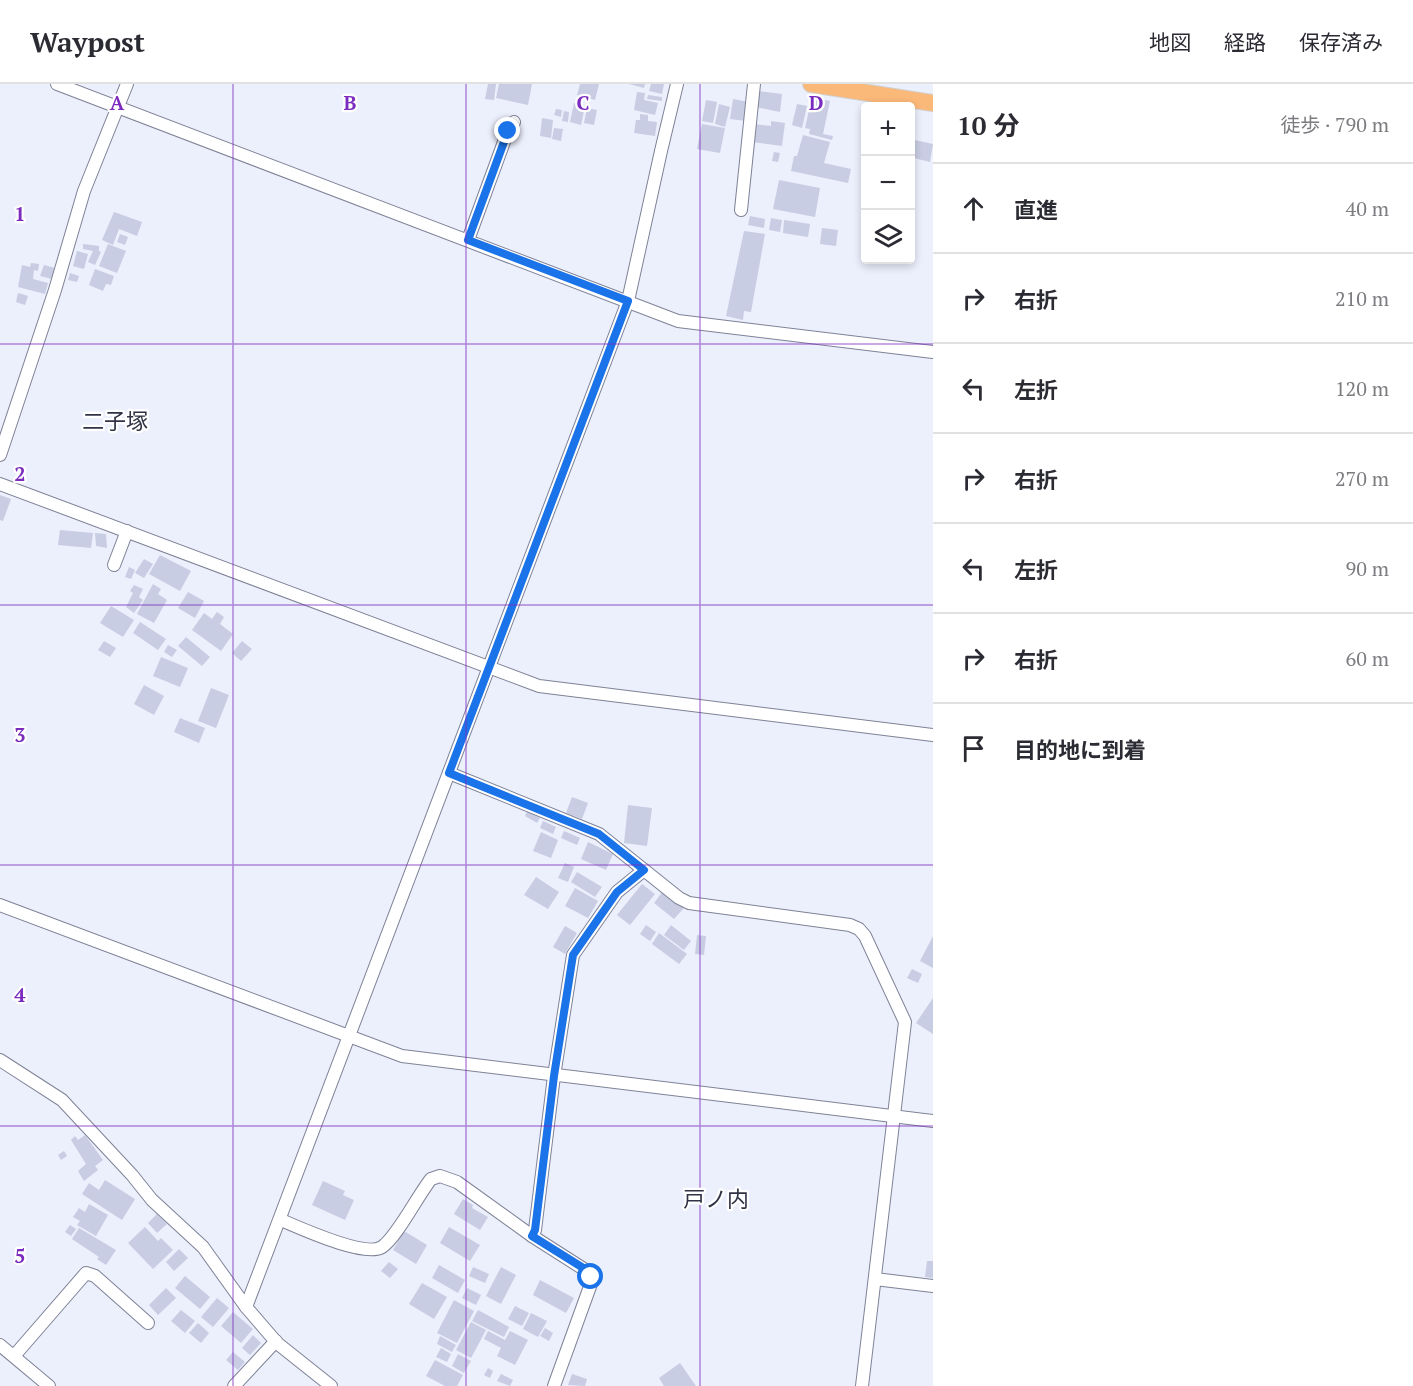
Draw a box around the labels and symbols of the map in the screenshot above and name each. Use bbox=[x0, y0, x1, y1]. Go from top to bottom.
text: A bbox=[110, 89, 125, 116]
text: B bbox=[344, 89, 357, 116]
text: C bbox=[576, 89, 590, 116]
text: D bbox=[809, 89, 823, 116]
route end bbox=[494, 117, 520, 143]
text: 1 bbox=[14, 200, 26, 227]
district label: 二子塚 bbox=[82, 406, 148, 435]
text: 2 bbox=[14, 460, 26, 487]
text: 3 bbox=[14, 721, 26, 748]
text: 4 bbox=[14, 981, 26, 1008]
district label: 戸ノ内 bbox=[683, 1184, 749, 1213]
text: 5 bbox=[14, 1242, 26, 1269]
route start bbox=[577, 1263, 603, 1289]

